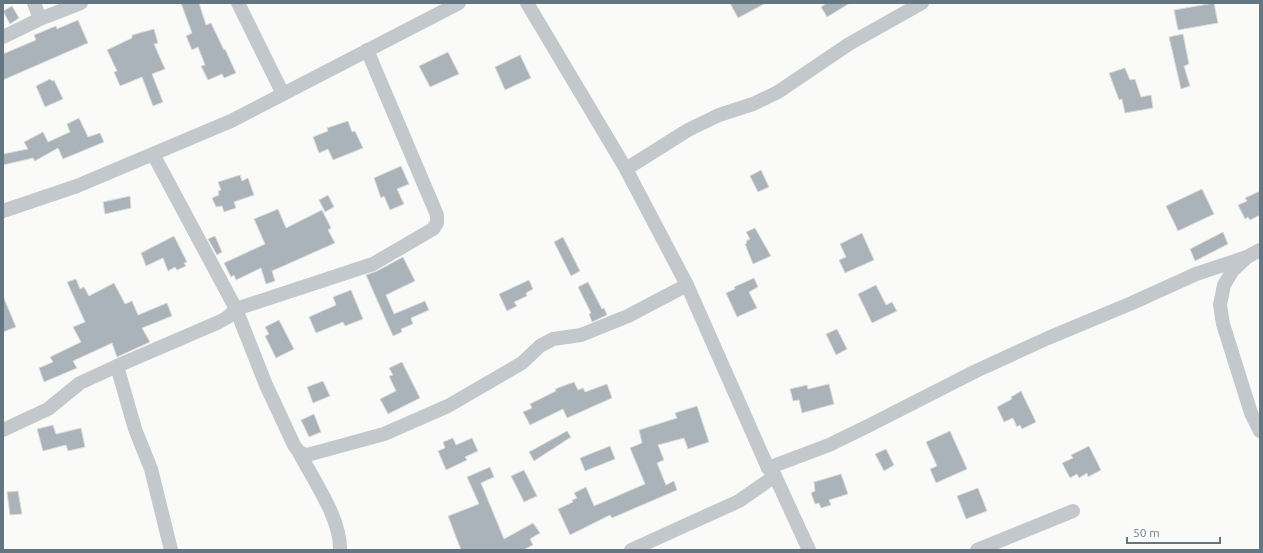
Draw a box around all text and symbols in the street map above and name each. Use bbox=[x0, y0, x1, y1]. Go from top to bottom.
scale bar bbox=[1127, 519, 1220, 545]
text: 50 m bbox=[1133, 526, 1160, 539]

